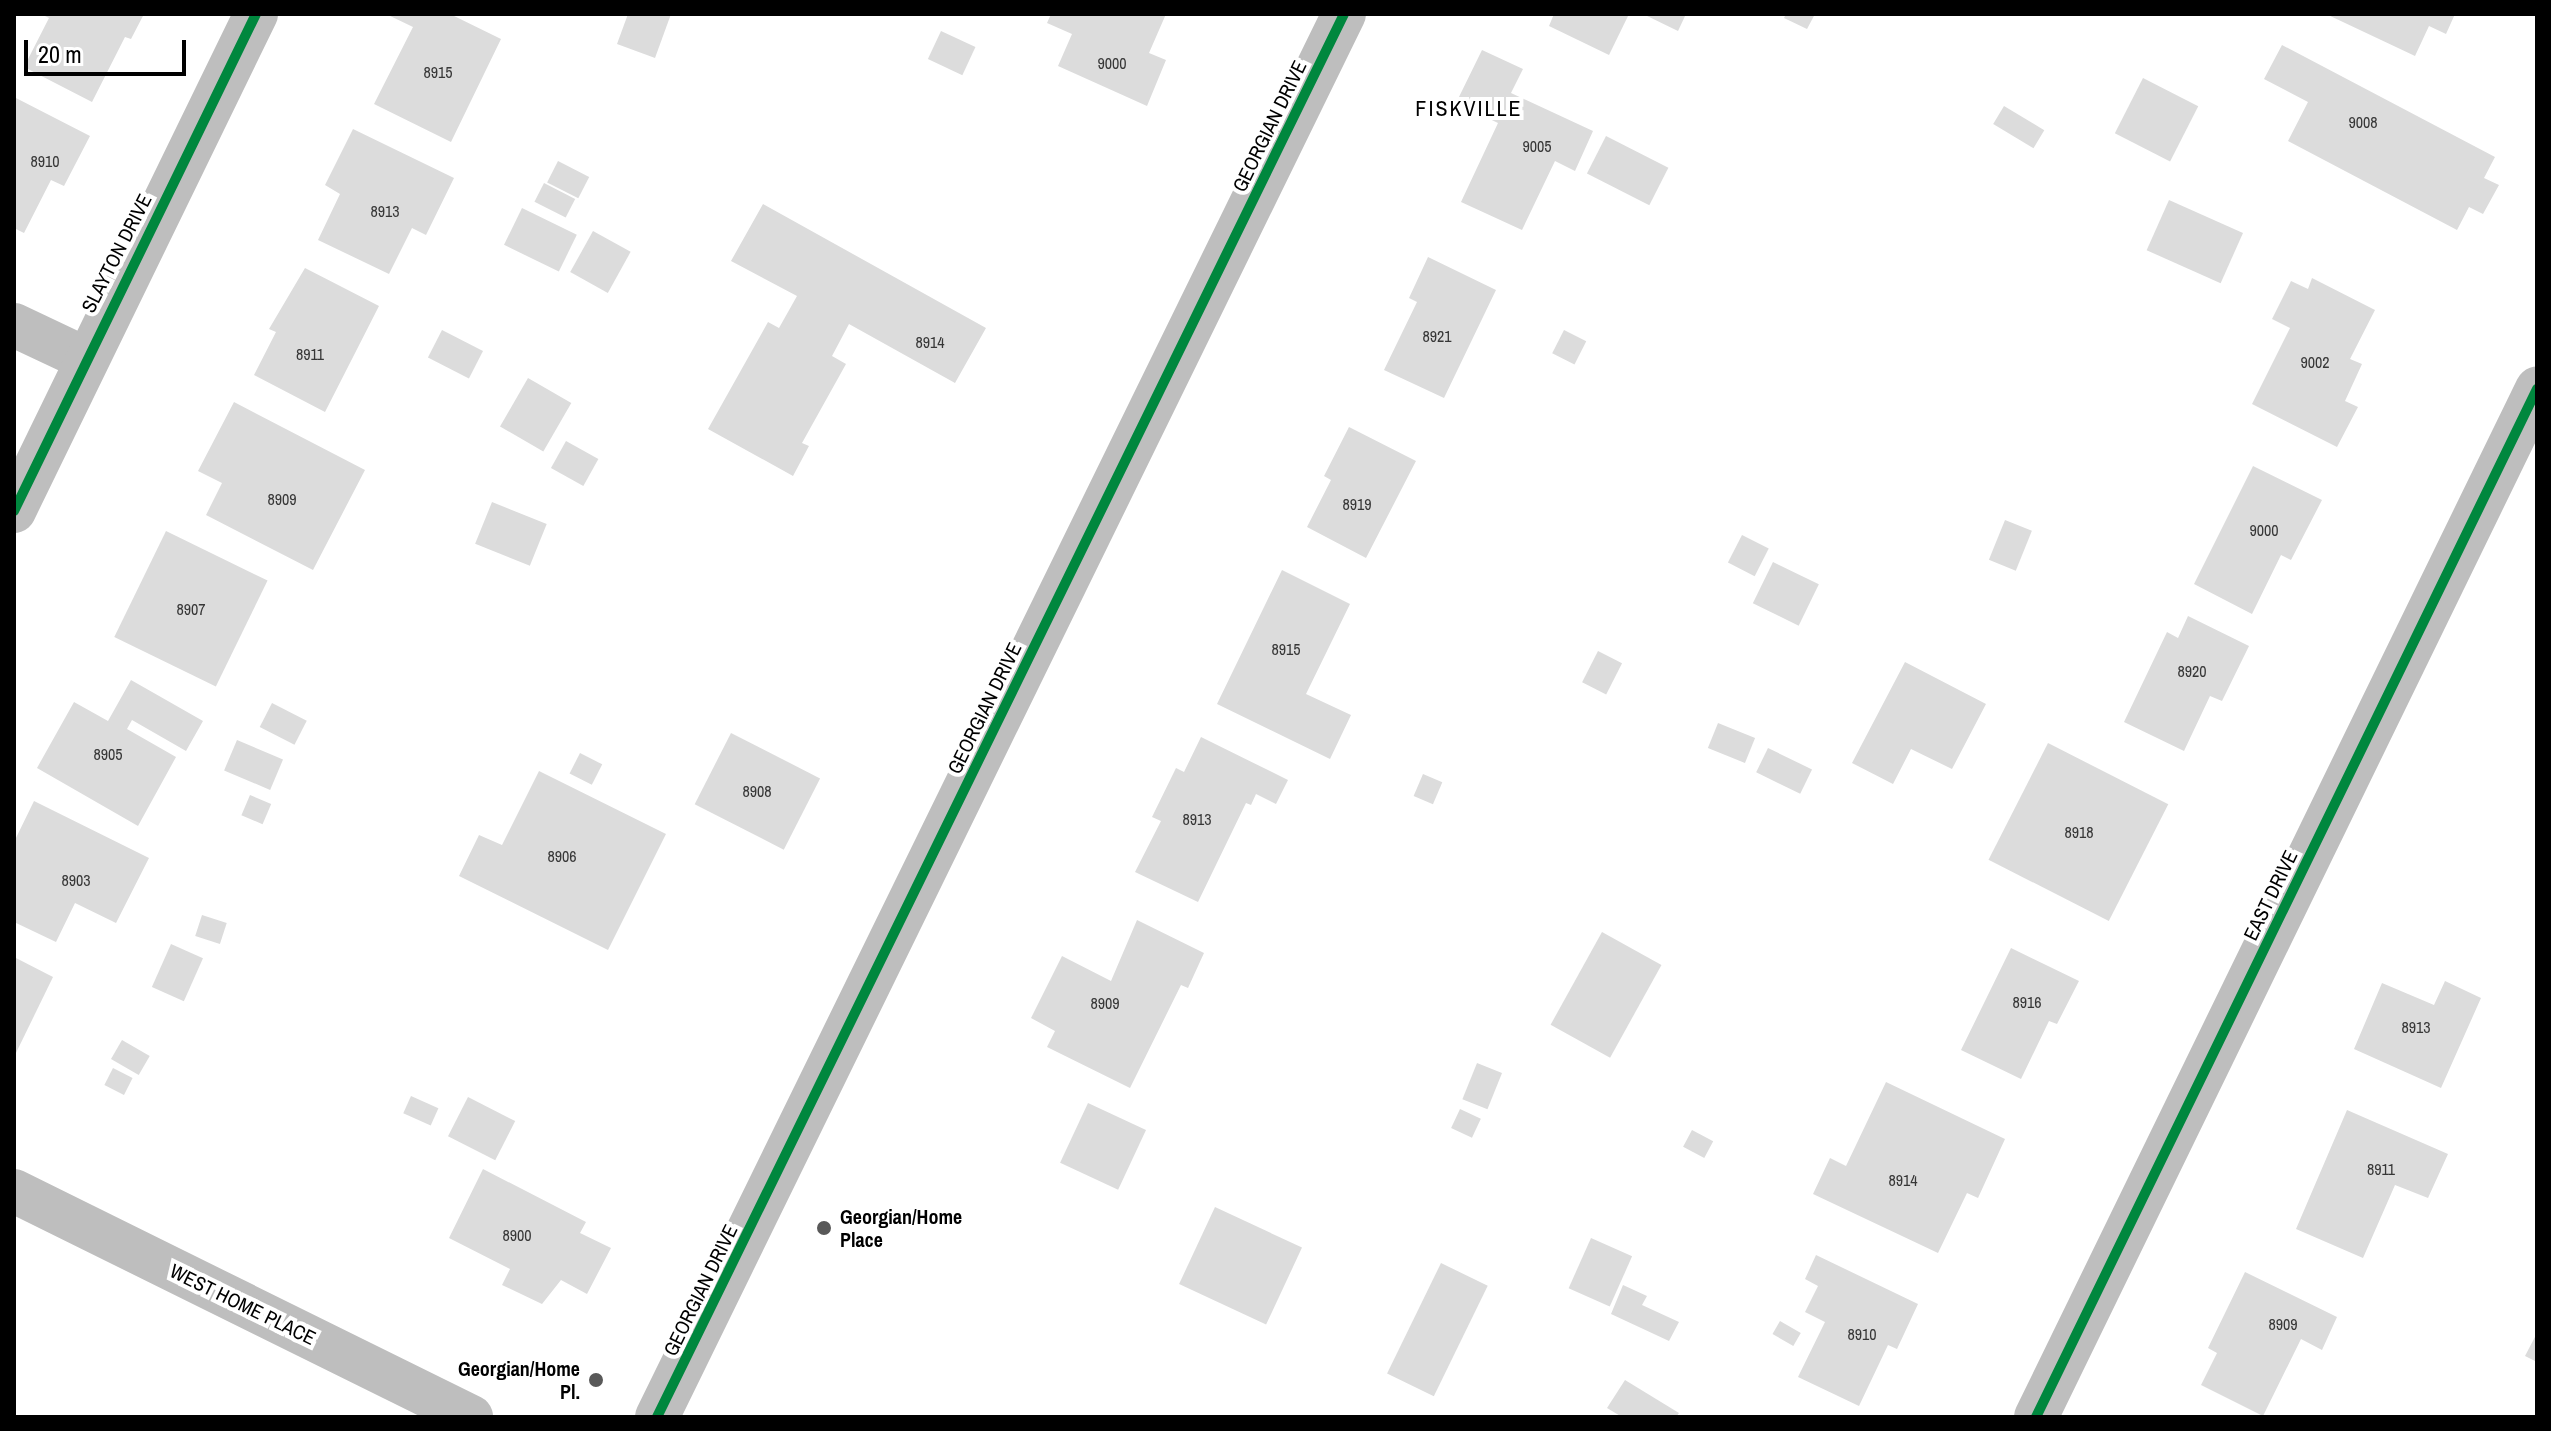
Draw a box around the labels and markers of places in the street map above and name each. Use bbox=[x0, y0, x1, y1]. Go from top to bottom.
place label: Georgian/Home Place bbox=[840, 1204, 962, 1251]
marker: Georgian/Home Place bbox=[815, 1219, 833, 1237]
place label: Georgian/Home Pl. bbox=[458, 1356, 580, 1403]
marker: Georgian/Home Pl. bbox=[587, 1371, 605, 1389]

